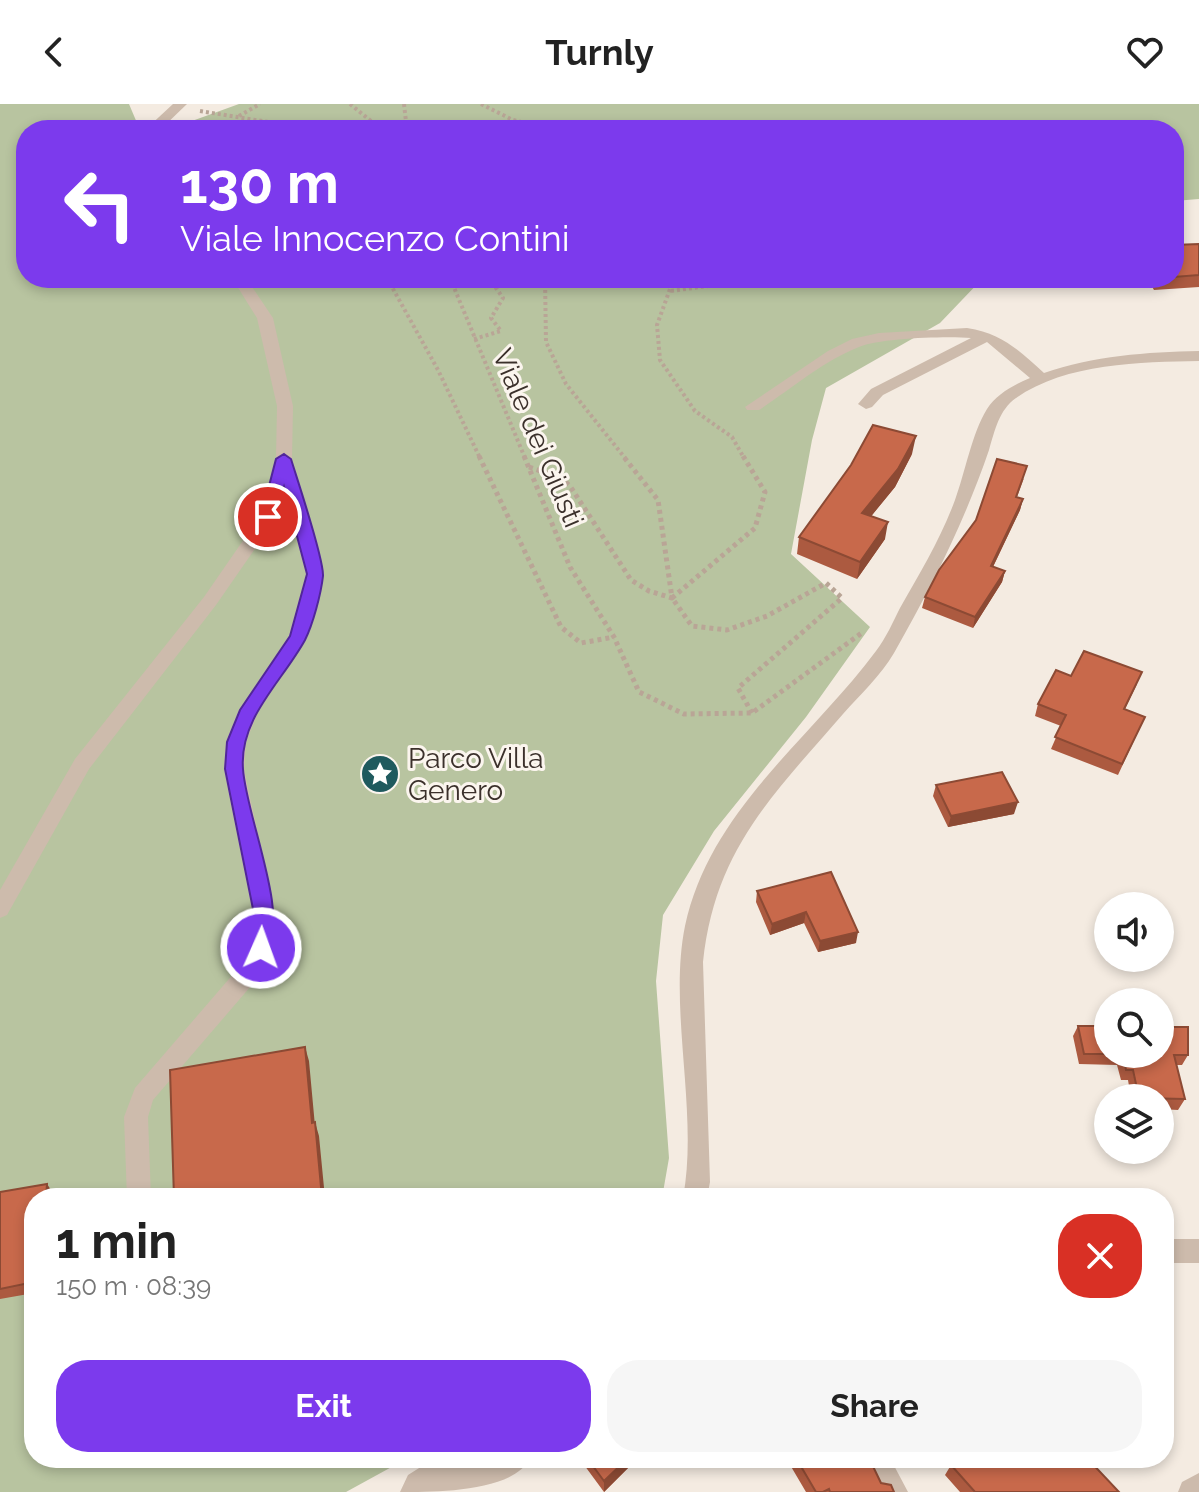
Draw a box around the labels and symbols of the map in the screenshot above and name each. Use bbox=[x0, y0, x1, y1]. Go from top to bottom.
street label: Viale dei Giusti bbox=[486, 344, 590, 532]
pin bbox=[234, 483, 302, 551]
place label: Parco Villa Genero bbox=[408, 742, 544, 807]
place icon: Parco Villa Genero bbox=[359, 753, 401, 795]
position arrow bbox=[219, 906, 303, 990]

